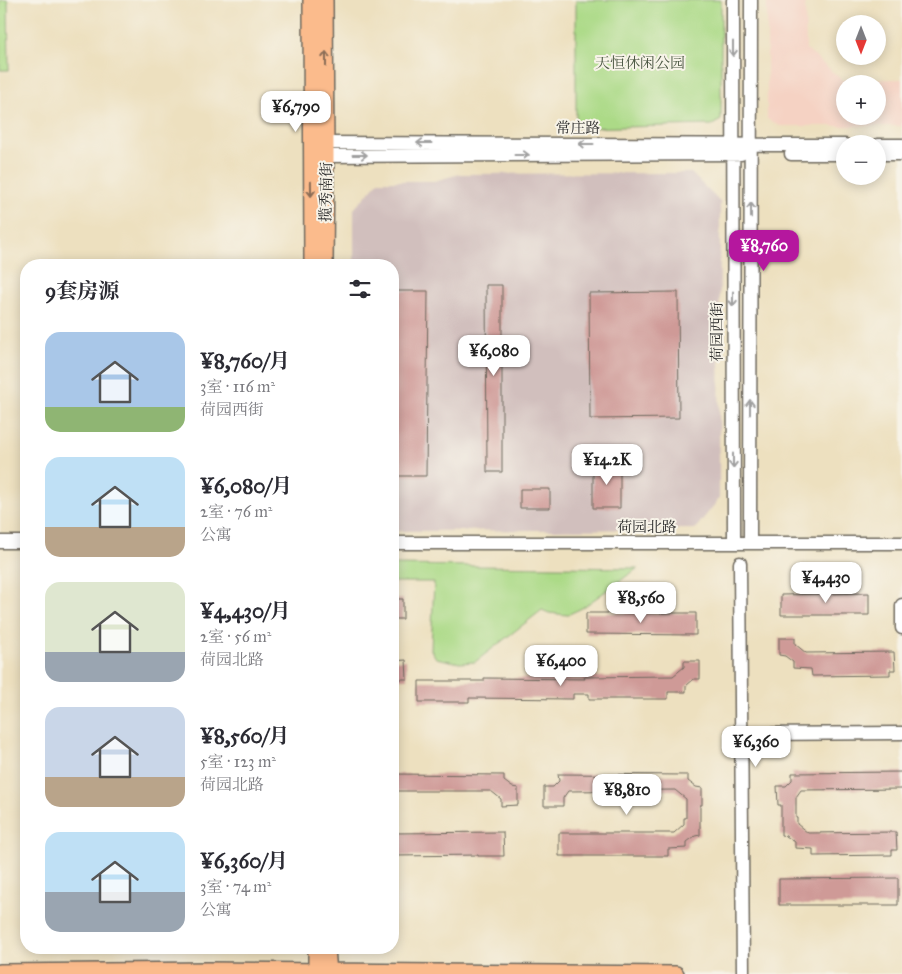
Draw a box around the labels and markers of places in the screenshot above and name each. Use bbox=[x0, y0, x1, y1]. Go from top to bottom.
pin: ¥6,790 bbox=[255, 90, 337, 133]
pin: ¥8,760 bbox=[723, 230, 805, 272]
pin: ¥6,080 bbox=[453, 334, 535, 377]
pin: ¥14.2K bbox=[566, 444, 648, 486]
pin: ¥4,430 bbox=[785, 562, 867, 604]
pin: ¥8,560 bbox=[600, 582, 682, 624]
pin: ¥6,400 bbox=[520, 644, 602, 687]
pin: ¥6,360 bbox=[715, 726, 797, 768]
pin: ¥8,810 bbox=[586, 774, 668, 816]

